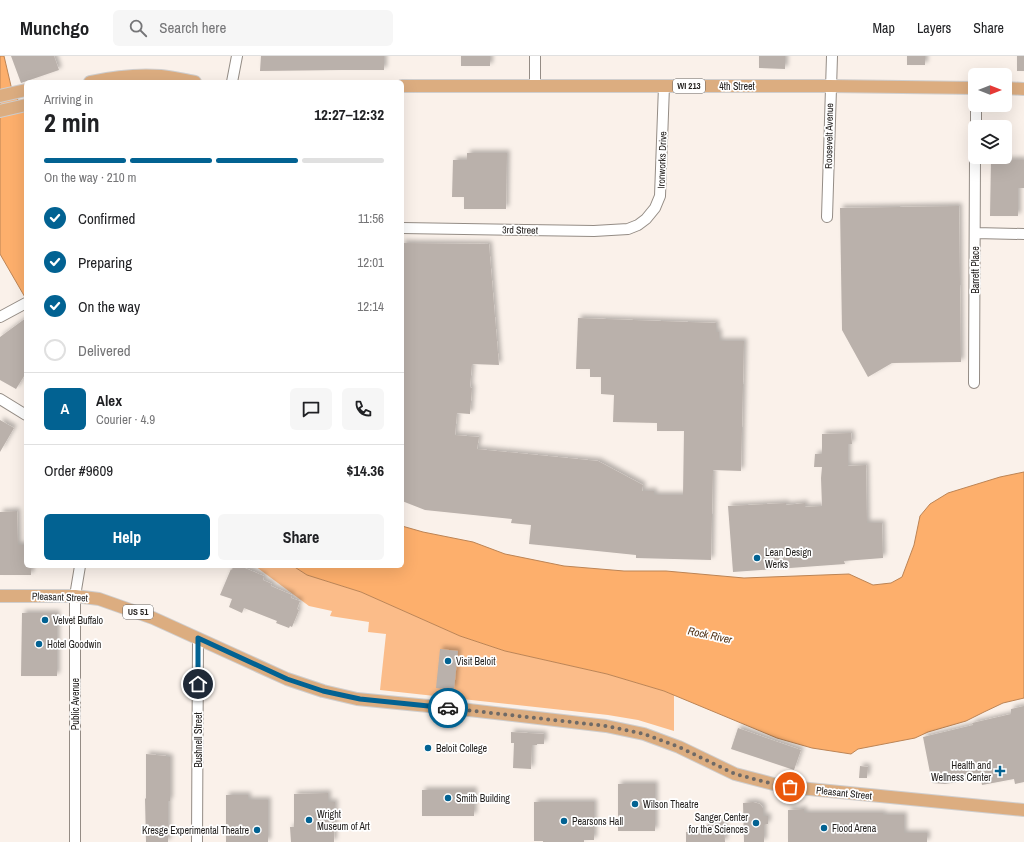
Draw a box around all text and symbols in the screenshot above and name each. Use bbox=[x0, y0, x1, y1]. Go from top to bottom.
search box bbox=[113, 10, 393, 46]
text: Munchgo bbox=[20, 15, 89, 41]
icon: search bbox=[127, 17, 149, 39]
text: Search here bbox=[159, 17, 226, 38]
text: Map bbox=[873, 19, 895, 37]
text: Layers bbox=[917, 19, 951, 37]
text: Share bbox=[973, 19, 1004, 37]
north arrow bbox=[968, 68, 1012, 112]
map controls bbox=[968, 68, 1012, 164]
road number: WI 213 bbox=[673, 79, 705, 93]
street label: 4th Street bbox=[719, 80, 755, 93]
text: Arriving in bbox=[44, 91, 93, 108]
street label: Roosevelt Avenue bbox=[822, 102, 836, 169]
text: 12:27–12:32 bbox=[314, 104, 384, 125]
text: 2 min bbox=[44, 105, 100, 140]
button: layers bbox=[968, 120, 1012, 164]
street label: Ironworks Drive bbox=[655, 131, 670, 189]
text: On the way · 210 m bbox=[44, 169, 136, 186]
icon: check bbox=[44, 207, 66, 229]
text: Confirmed bbox=[78, 208, 135, 229]
text: 11:56 bbox=[358, 210, 384, 227]
street label: 3rd Street bbox=[502, 223, 539, 237]
street label: Barrett Place bbox=[969, 246, 982, 294]
icon: check bbox=[44, 251, 66, 273]
text: Preparing bbox=[78, 252, 132, 273]
text: 12:01 bbox=[357, 254, 384, 271]
icon: check bbox=[44, 295, 66, 317]
text: On the way bbox=[78, 296, 140, 317]
text: 12:14 bbox=[357, 298, 384, 315]
text: Delivered bbox=[78, 340, 131, 361]
button: chat bbox=[290, 388, 332, 430]
button: phone bbox=[342, 388, 384, 430]
text: Alex bbox=[96, 390, 122, 411]
text: A bbox=[61, 398, 69, 419]
text: Courier · 4.9 bbox=[96, 411, 155, 428]
text: Order #9609 bbox=[44, 460, 113, 481]
text: $14.36 bbox=[346, 460, 384, 481]
button: Help bbox=[44, 514, 210, 560]
button: Share bbox=[218, 514, 384, 560]
place label: Lean Design Werks bbox=[765, 546, 812, 571]
marker: Lean Design Werks bbox=[752, 553, 762, 563]
street label: Pleasant Street bbox=[32, 590, 89, 604]
road number: US 51 bbox=[123, 605, 153, 619]
place label: Velvet Buffalo bbox=[53, 614, 103, 627]
marker: Velvet Buffalo bbox=[40, 615, 50, 625]
water label: Rock River bbox=[687, 624, 734, 647]
place label: Hotel Goodwin bbox=[47, 638, 101, 651]
marker: Hotel Goodwin bbox=[34, 639, 44, 649]
place label: Visit Beloit bbox=[456, 655, 496, 668]
marker: Visit Beloit bbox=[443, 656, 453, 666]
pin bbox=[181, 667, 215, 701]
icon: home bbox=[187, 673, 209, 695]
street label: Public Avenue bbox=[69, 677, 82, 730]
courier bbox=[428, 688, 468, 728]
icon: car bbox=[437, 697, 459, 719]
street label: Bushnell Street bbox=[192, 711, 205, 768]
place label: Beloit College bbox=[436, 742, 487, 755]
marker: Beloit College bbox=[423, 743, 433, 753]
place label: Health and Wellness Center bbox=[931, 759, 991, 784]
marker: Health and Wellness Center bbox=[994, 765, 1006, 777]
pin bbox=[773, 770, 807, 804]
icon: bag bbox=[779, 776, 801, 798]
street label: Pleasant Street bbox=[815, 784, 873, 802]
place label: Smith Building bbox=[456, 792, 510, 805]
marker: Smith Building bbox=[443, 793, 453, 803]
place label: Wilson Theatre bbox=[643, 798, 699, 811]
marker: Wilson Theatre bbox=[630, 799, 640, 809]
place label: Wright Museum of Art bbox=[317, 808, 371, 833]
place label: Sanger Center for the Sciences bbox=[689, 811, 748, 836]
marker: Wright Museum of Art bbox=[304, 815, 314, 825]
place label: Pearsons Hall bbox=[572, 815, 623, 828]
marker: Pearsons Hall bbox=[559, 816, 569, 826]
marker: Sanger Center for the Sciences bbox=[751, 818, 761, 828]
place label: Flood Arena bbox=[832, 822, 877, 835]
marker: Flood Arena bbox=[819, 823, 829, 833]
place label: Kresge Experimental Theatre bbox=[142, 824, 249, 837]
marker: Kresge Experimental Theatre bbox=[252, 825, 262, 835]

